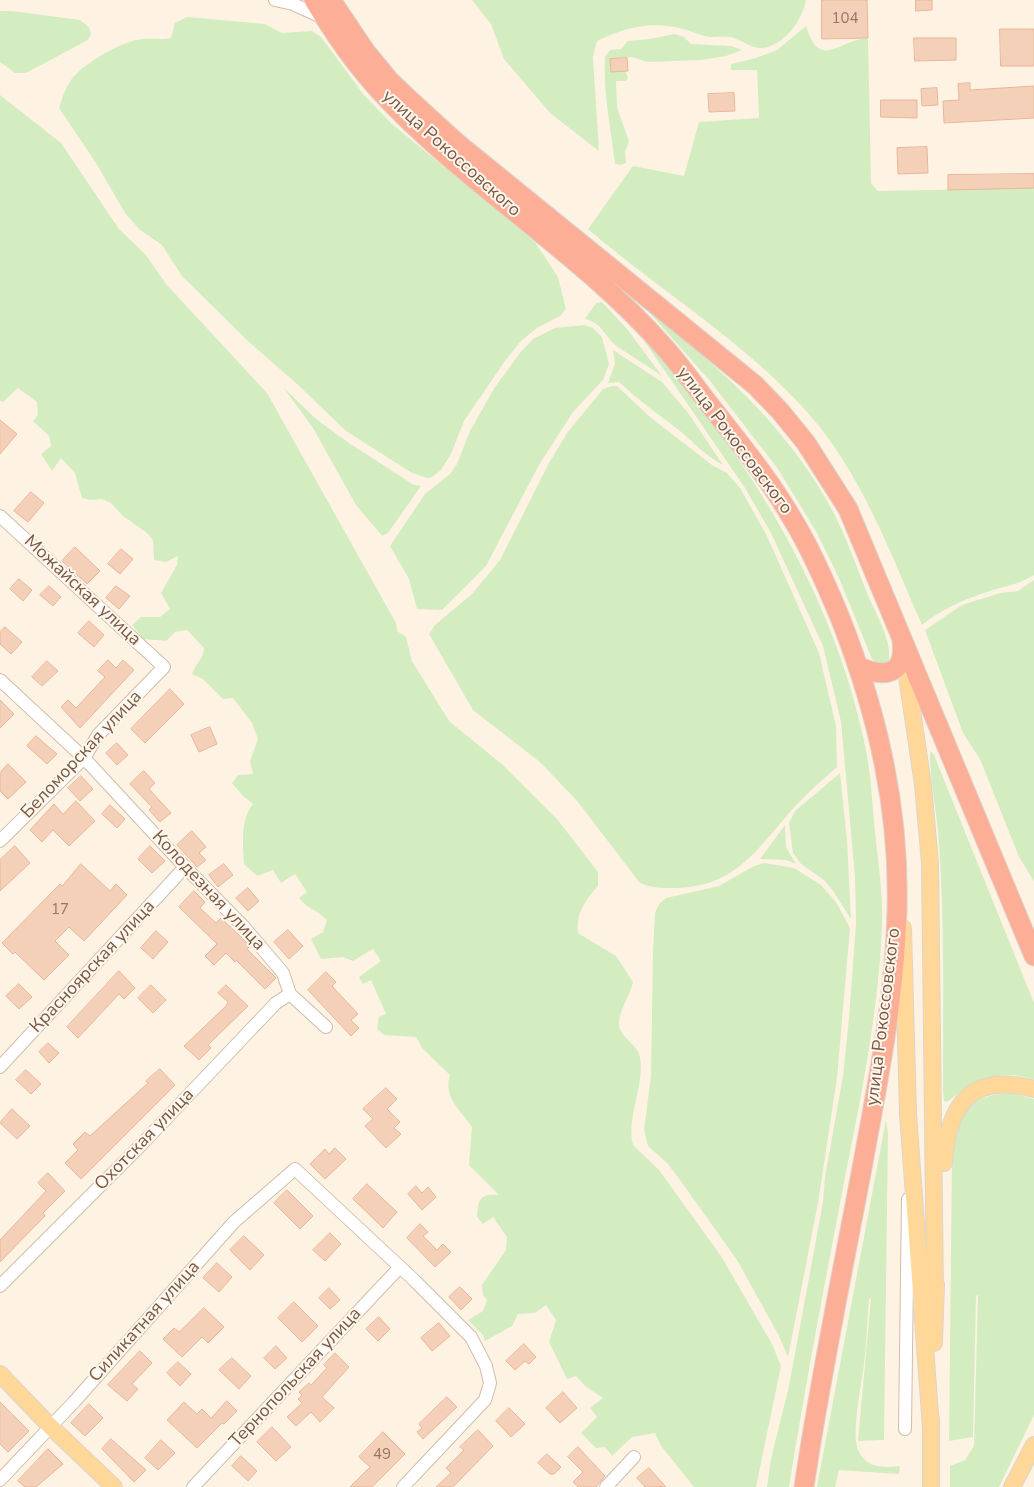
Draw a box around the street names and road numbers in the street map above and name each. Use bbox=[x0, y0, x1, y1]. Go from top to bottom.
street label: улица Рокоссовского bbox=[377, 86, 525, 222]
street label: улица Рокоссовского bbox=[672, 363, 796, 519]
street label: Можайская улица bbox=[19, 531, 145, 651]
street label: Беломорская улица bbox=[17, 687, 147, 823]
street label: Колодезная улица bbox=[147, 827, 269, 955]
street label: Красноярская улица bbox=[26, 896, 160, 1038]
street label: улица Рокоссовского bbox=[862, 927, 906, 1107]
street label: Охотская улица bbox=[91, 1084, 199, 1196]
street label: Силикатная улица bbox=[85, 1257, 205, 1387]
street label: Тернопольская улица bbox=[226, 1304, 366, 1452]

